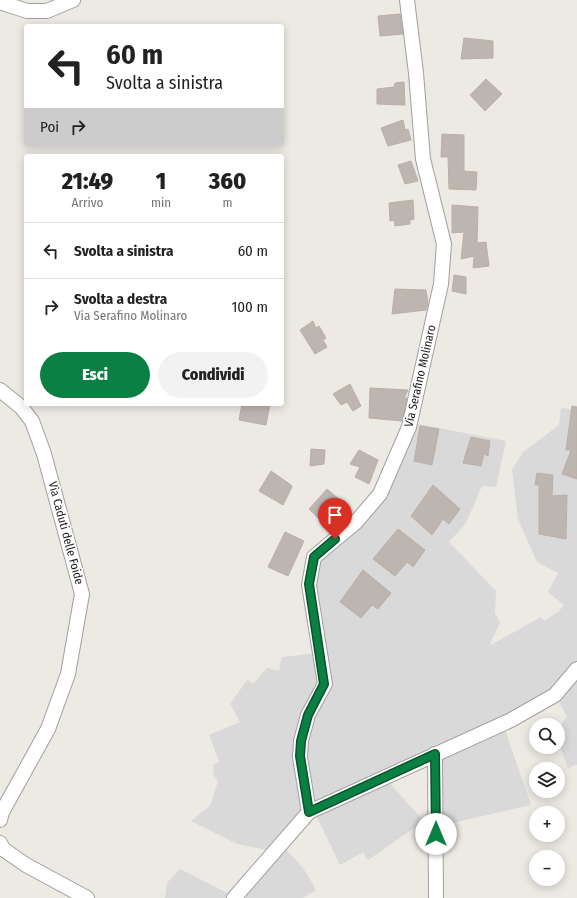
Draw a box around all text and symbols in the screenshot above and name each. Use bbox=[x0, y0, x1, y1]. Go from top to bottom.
text: 60 m bbox=[106, 38, 163, 71]
icon: left bbox=[40, 40, 92, 92]
text: Svolta a sinistra bbox=[106, 72, 223, 94]
icon: right bbox=[67, 116, 89, 138]
text: Poi bbox=[40, 118, 59, 136]
text: 21:49 bbox=[62, 167, 113, 195]
text: 1 bbox=[156, 167, 166, 195]
text: 360 bbox=[209, 167, 246, 195]
text: Arrivo bbox=[72, 195, 103, 210]
text: min bbox=[151, 195, 171, 210]
text: m bbox=[223, 195, 233, 210]
icon: left bbox=[40, 240, 62, 262]
text: Svolta a sinistra bbox=[74, 242, 174, 260]
text: 60 m bbox=[238, 242, 268, 260]
text: Svolta a destra bbox=[74, 290, 167, 308]
icon: right bbox=[40, 296, 62, 318]
text: 100 m bbox=[231, 298, 268, 316]
text: Via Serafino Molinaro bbox=[74, 308, 187, 323]
street label: Via Serafino Molinaro bbox=[401, 323, 439, 429]
button: Esci bbox=[40, 352, 150, 398]
button: Condividi bbox=[158, 352, 268, 398]
street label: Via Caduti delle Foide bbox=[46, 480, 87, 586]
pin bbox=[318, 498, 352, 539]
icon: arrive bbox=[324, 504, 346, 526]
map controls bbox=[529, 718, 565, 886]
button: search bbox=[529, 718, 565, 754]
button: layers bbox=[529, 762, 565, 798]
button: + bbox=[529, 806, 565, 842]
position arrow bbox=[415, 813, 457, 855]
button: − bbox=[529, 850, 565, 886]

